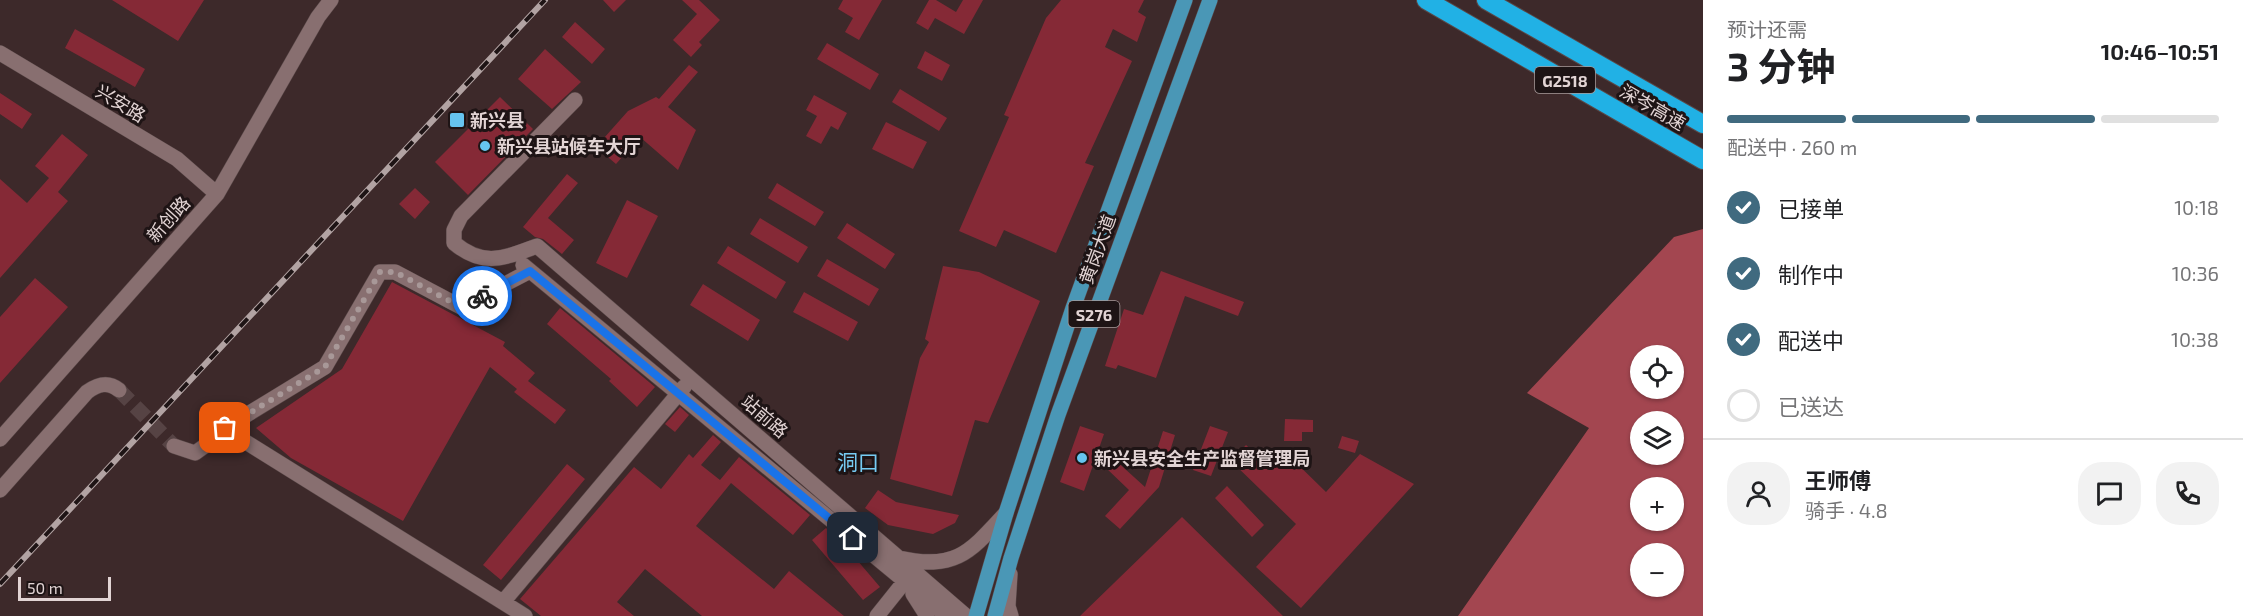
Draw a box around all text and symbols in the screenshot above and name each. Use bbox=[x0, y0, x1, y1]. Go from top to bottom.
text: 预计还需 bbox=[1727, 17, 1807, 41]
text: 10:46–10:51 bbox=[2101, 38, 2219, 64]
text: 3 分钟 bbox=[1727, 42, 1836, 89]
road number: G2518 bbox=[1535, 67, 1595, 93]
street label: 深岑高速 bbox=[1616, 79, 1690, 135]
street label: 兴安路 bbox=[92, 80, 150, 126]
place label: 新兴县 bbox=[470, 109, 524, 131]
marker: 新兴县 bbox=[448, 111, 466, 129]
place label: 新兴县站候车大厅 bbox=[497, 135, 641, 157]
text: 配送中 · 260 m bbox=[1727, 135, 1857, 159]
marker: 新兴县站候车大厅 bbox=[478, 139, 492, 153]
icon: check bbox=[1727, 191, 1760, 224]
street label: 新创路 bbox=[142, 192, 194, 246]
text: 已接单 bbox=[1778, 195, 1844, 221]
text: 10:18 bbox=[2174, 195, 2219, 219]
street label: 黄岗大道 bbox=[1074, 211, 1120, 287]
icon: check bbox=[1727, 257, 1760, 290]
text: 制作中 bbox=[1778, 261, 1844, 287]
text: 10:36 bbox=[2172, 261, 2219, 285]
courier bbox=[452, 266, 512, 326]
icon: bike bbox=[466, 280, 499, 313]
road number: S276 bbox=[1068, 301, 1120, 327]
icon: check bbox=[1727, 323, 1760, 356]
text: 配送中 bbox=[1778, 327, 1844, 353]
text: 10:38 bbox=[2171, 327, 2219, 351]
map controls bbox=[1630, 345, 1684, 597]
button: locate bbox=[1630, 345, 1684, 399]
street label: 站前路 bbox=[737, 390, 793, 442]
text: 已送达 bbox=[1778, 393, 1844, 419]
pin bbox=[199, 402, 250, 453]
icon: bag bbox=[208, 411, 241, 444]
button: layers bbox=[1630, 411, 1684, 465]
place label: 新兴县安全生产监督管理局 bbox=[1094, 447, 1310, 469]
district label: 洞口 bbox=[837, 449, 879, 474]
marker: 新兴县安全生产监督管理局 bbox=[1075, 451, 1089, 465]
button: person bbox=[1727, 462, 1790, 525]
button: chat bbox=[2078, 462, 2141, 525]
button: phone bbox=[2156, 462, 2219, 525]
text: 王师傅 bbox=[1805, 467, 1871, 493]
button: + bbox=[1630, 477, 1684, 531]
text: 骑手 · 4.8 bbox=[1805, 498, 1888, 522]
pin bbox=[827, 512, 878, 563]
icon: home bbox=[836, 521, 869, 554]
button: − bbox=[1630, 543, 1684, 597]
scale bar bbox=[18, 574, 111, 602]
text: 50 m bbox=[27, 578, 63, 597]

